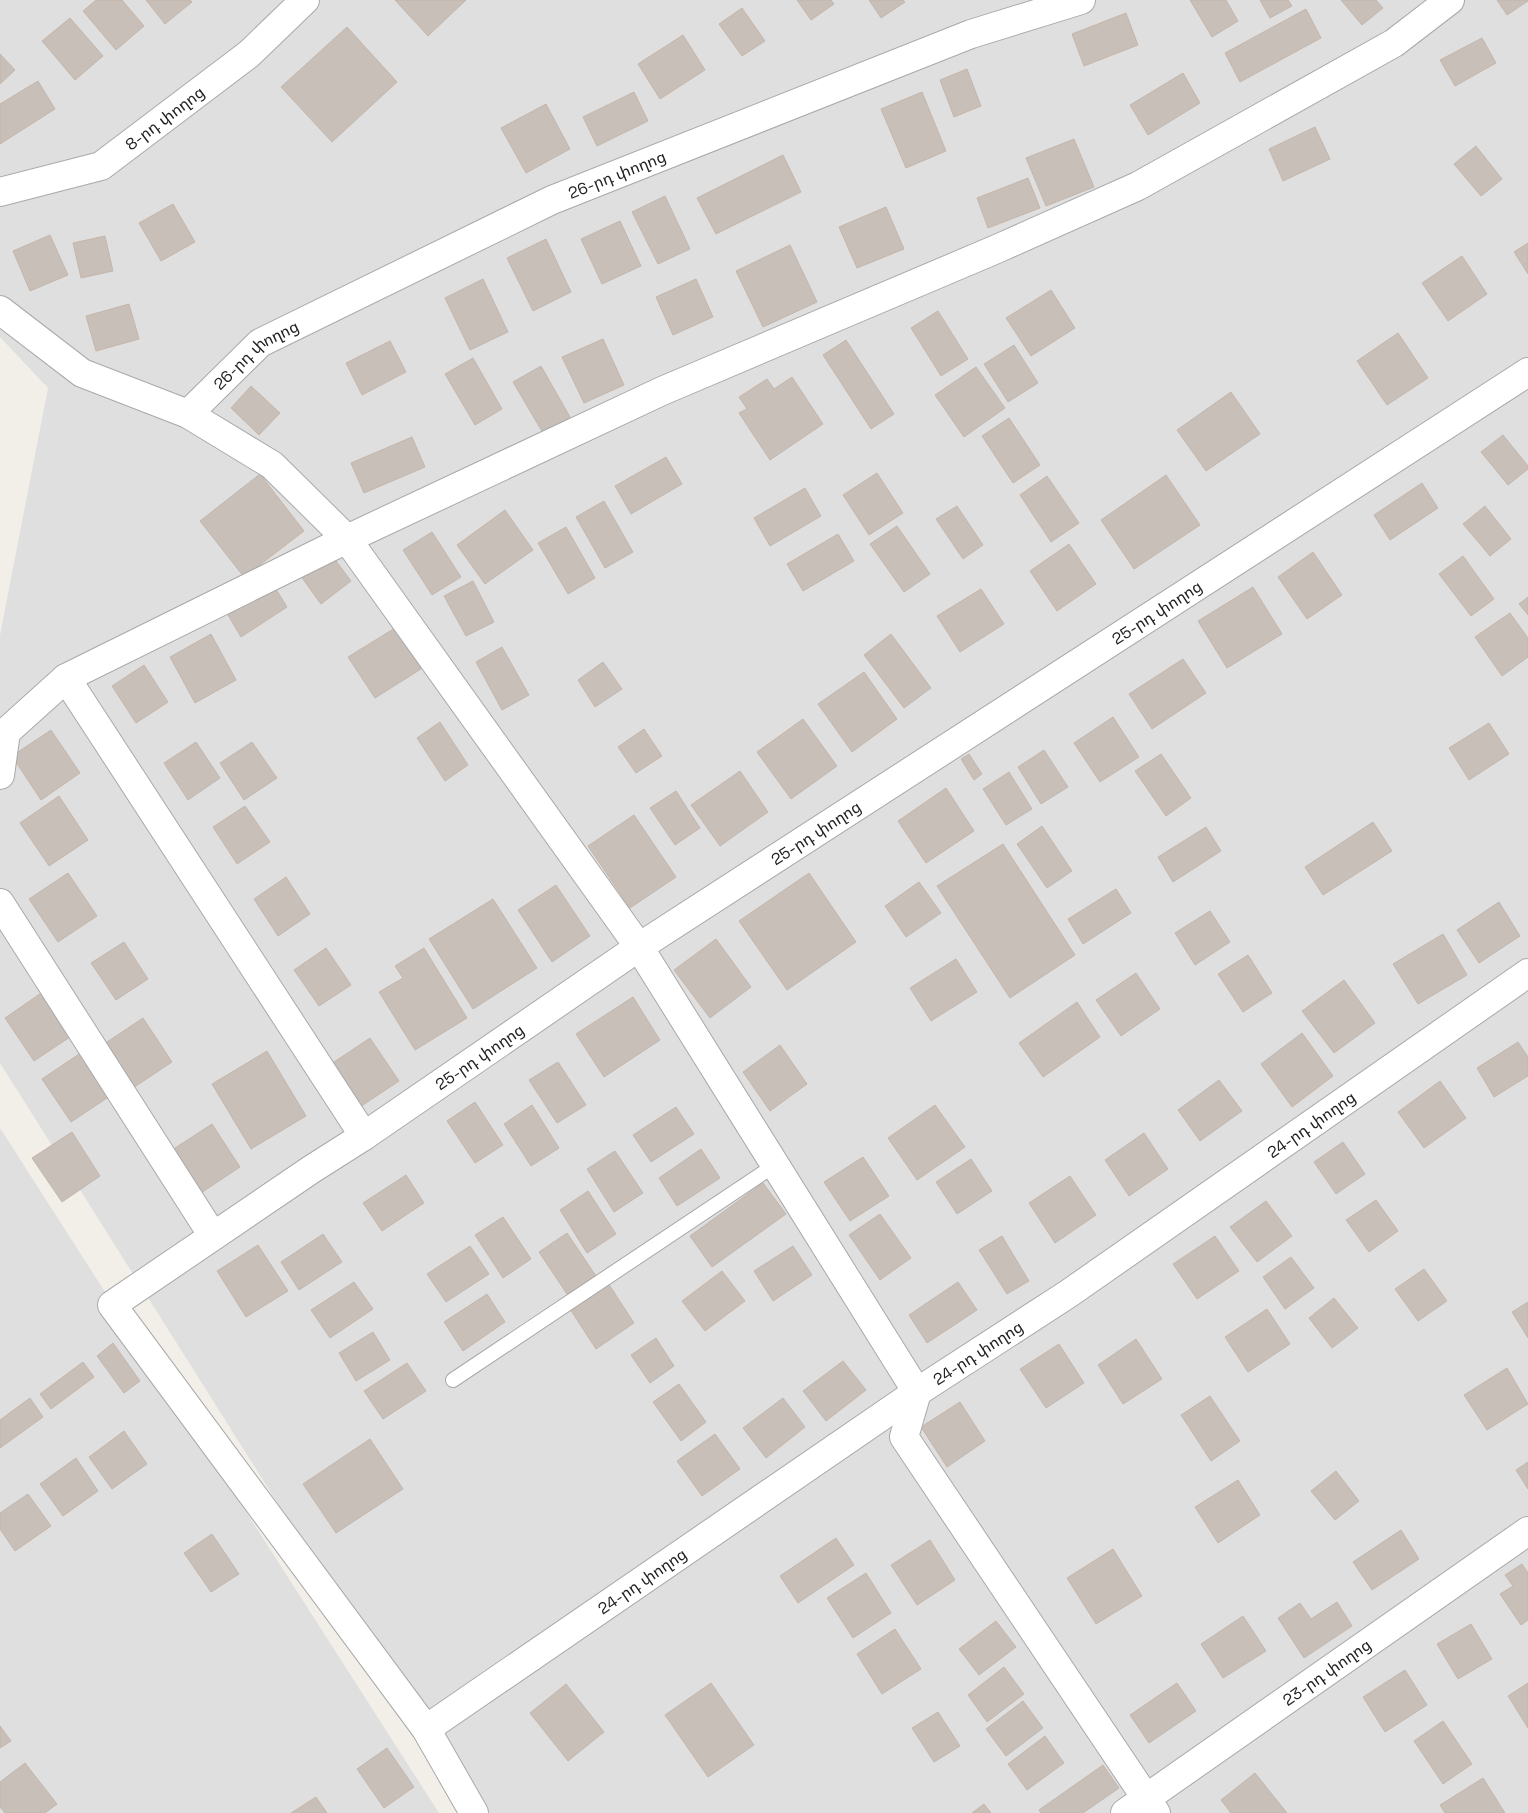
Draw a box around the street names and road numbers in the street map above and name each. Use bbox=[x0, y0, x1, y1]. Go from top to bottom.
street label: 8-րդ փողոց bbox=[121, 81, 208, 155]
street label: 26-րդ փողոց bbox=[565, 145, 669, 203]
street label: 26-րդ փողոց bbox=[209, 315, 302, 394]
street label: 25-րդ փողոց bbox=[1108, 575, 1206, 649]
street label: 25-րդ փողոց bbox=[767, 796, 865, 870]
street label: 25-րդ փողոց bbox=[431, 1019, 528, 1094]
street label: 24-րդ փողոց bbox=[1263, 1086, 1359, 1162]
street label: 24-րդ փողոց bbox=[929, 1316, 1027, 1389]
street label: 24-րդ փողոց bbox=[594, 1543, 691, 1619]
street label: 23-րդ փողոց bbox=[1278, 1634, 1375, 1710]

